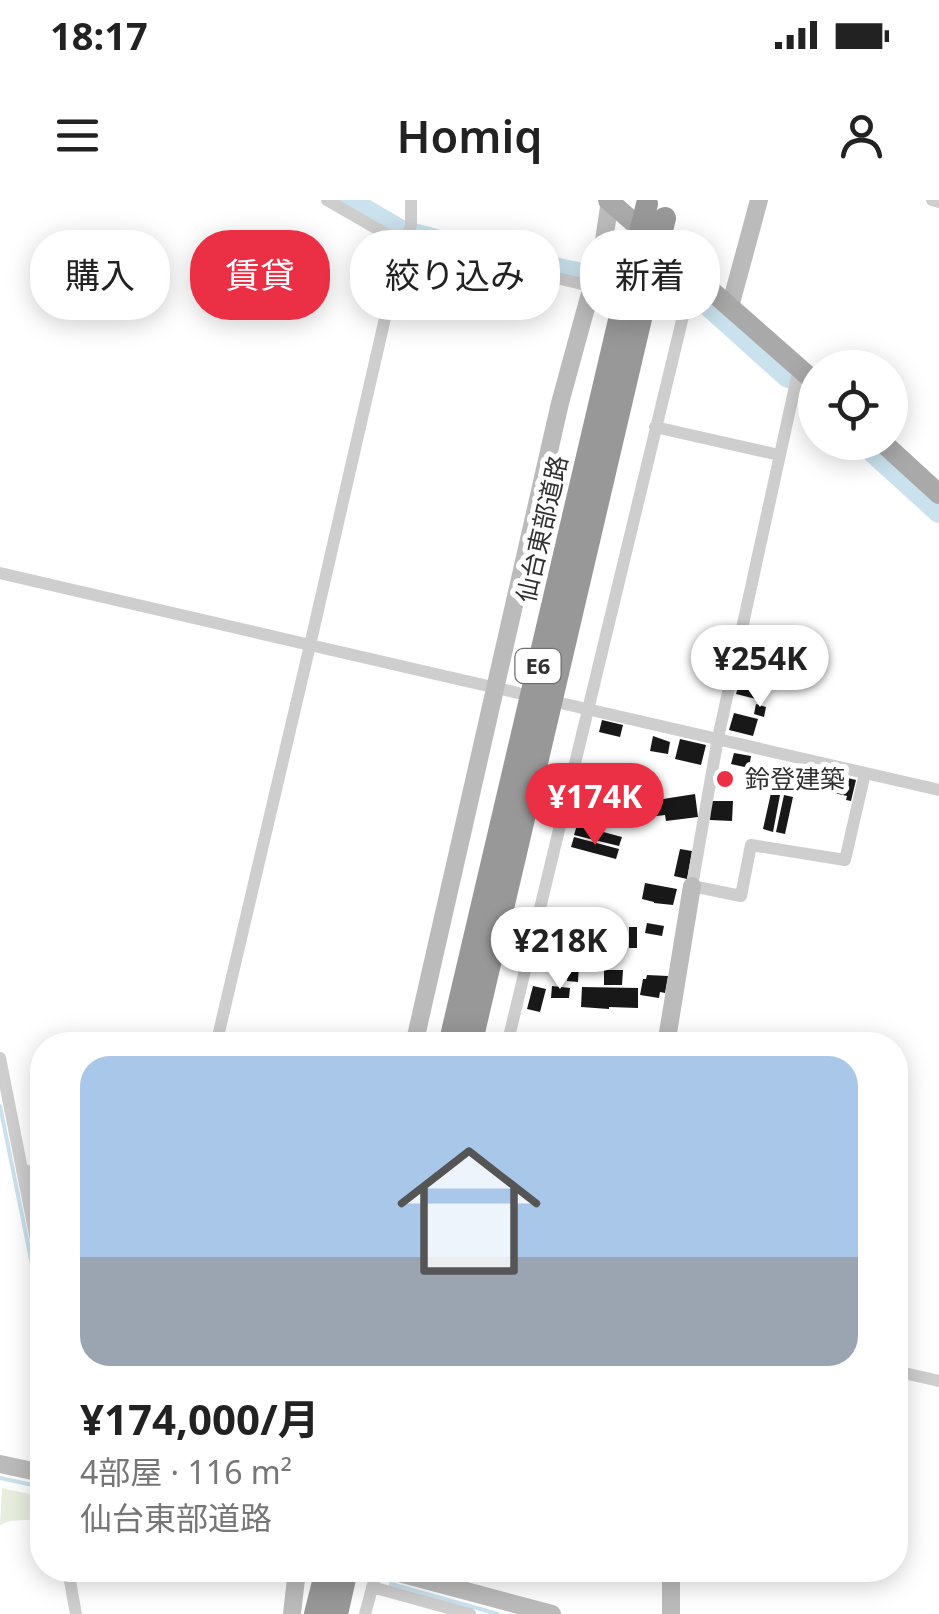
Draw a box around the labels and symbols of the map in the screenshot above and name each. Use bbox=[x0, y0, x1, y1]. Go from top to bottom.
street label: 仙台東部道路 bbox=[508, 452, 574, 606]
pin: ¥254K bbox=[690, 625, 830, 710]
road number: E6 bbox=[516, 649, 560, 683]
place label: 鈴登建築 bbox=[745, 761, 845, 795]
pin: ¥174K bbox=[525, 763, 665, 848]
marker: 鈴登建築 bbox=[714, 768, 736, 790]
pin: ¥218K bbox=[490, 907, 630, 992]

